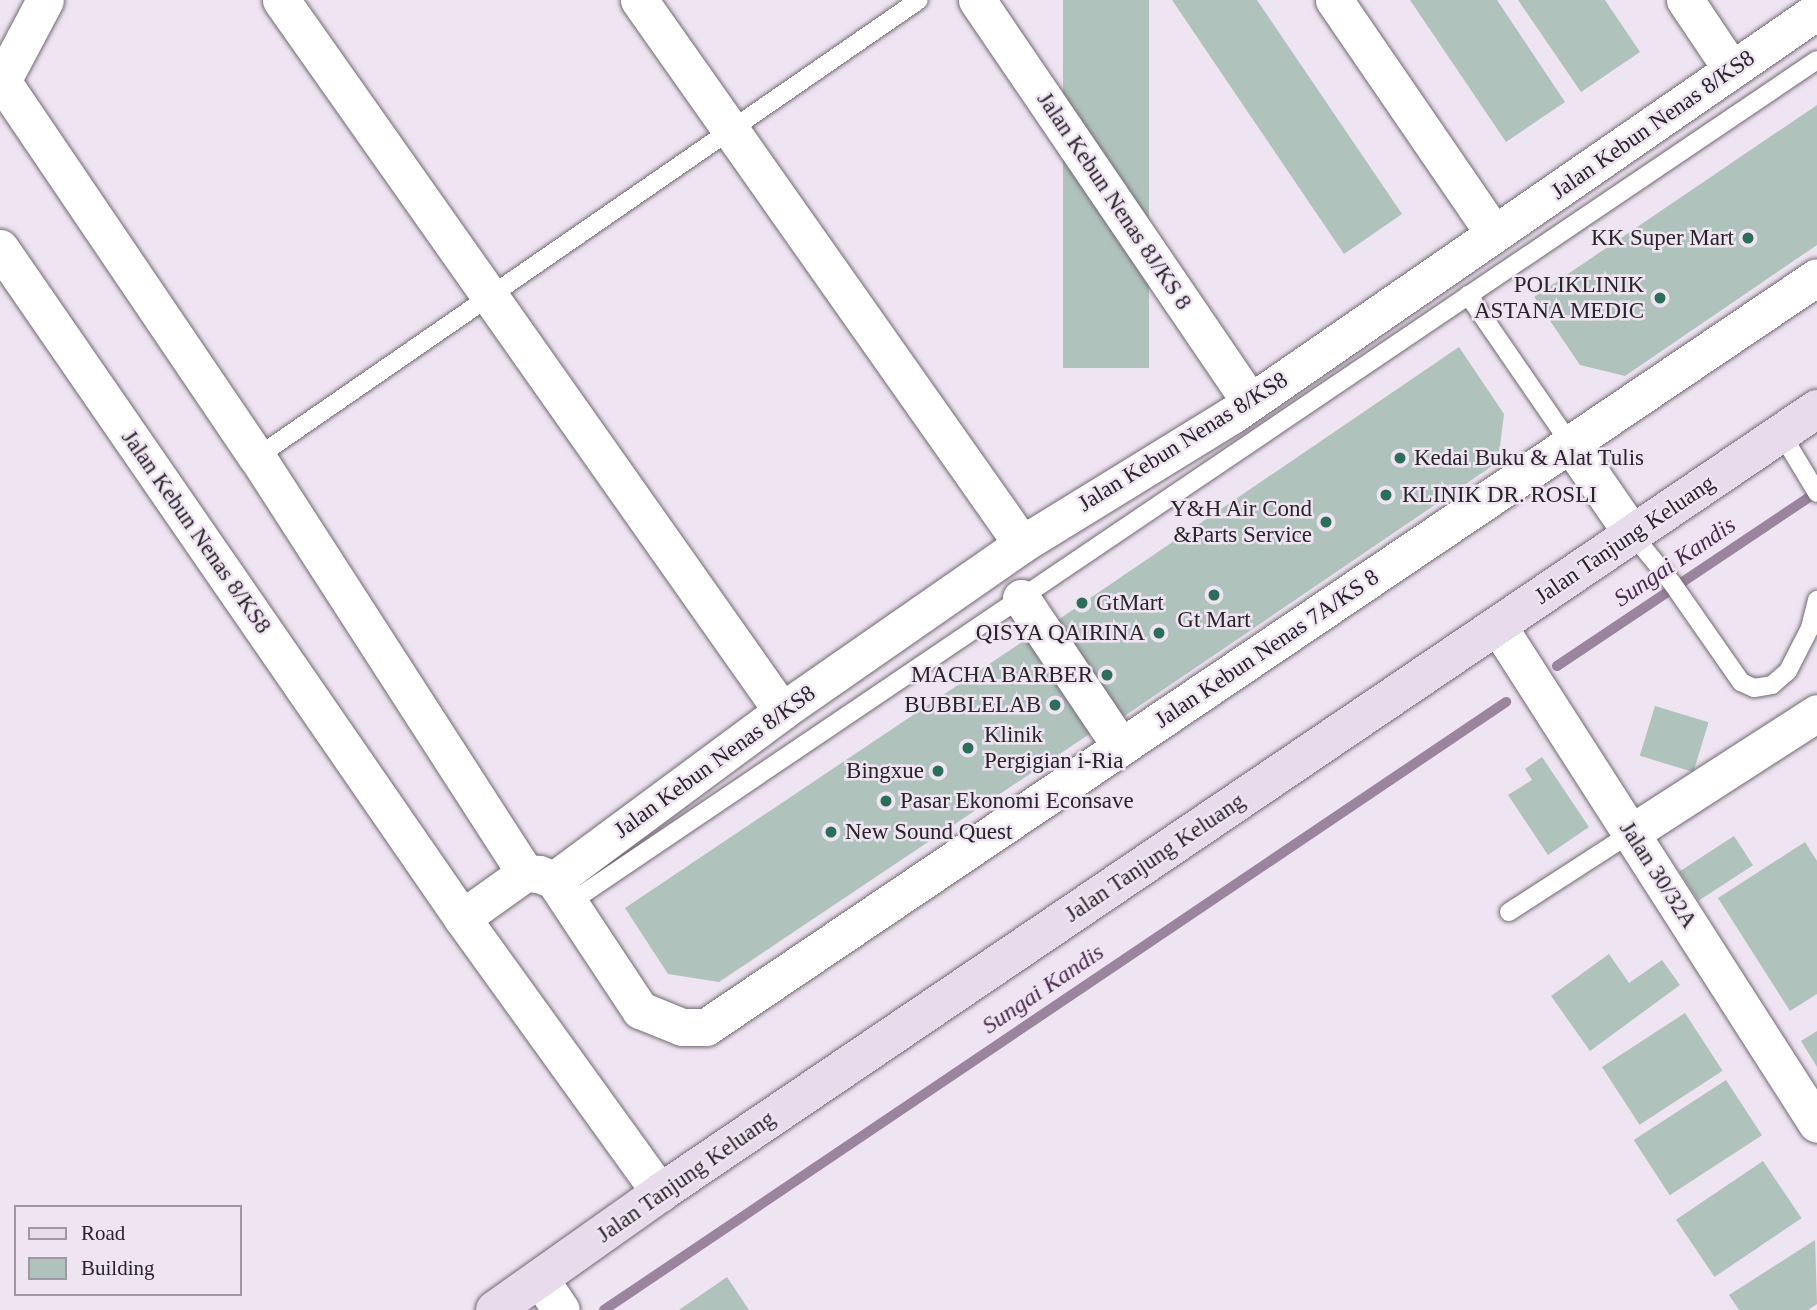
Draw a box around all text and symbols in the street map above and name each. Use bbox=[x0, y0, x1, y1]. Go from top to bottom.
street label: Jalan Kebun Nenas 8/KS8 bbox=[1546, 44, 1760, 206]
street label: Jalan Kebun Nenas 8J/KS 8 bbox=[1031, 87, 1197, 315]
place label: KK Super Mart bbox=[1591, 224, 1734, 252]
marker: KK Super Mart bbox=[1740, 230, 1756, 246]
place label: POLIKLINIK ASTANA MEDIC bbox=[1473, 271, 1644, 325]
marker: POLIKLINIK ASTANA MEDIC bbox=[1650, 288, 1670, 308]
street label: Jalan Kebun Nenas 8/KS8 bbox=[1073, 366, 1293, 518]
street label: Jalan Kebun Nenas 8/KS8 bbox=[115, 425, 277, 639]
place label: Kedai Buku & Alat Tulis bbox=[1414, 444, 1646, 472]
marker: Kedai Buku & Alat Tulis bbox=[1392, 450, 1408, 466]
street label: Jalan Tanjung Keluang bbox=[1530, 469, 1720, 611]
place label: KLINIK DR. ROSLI bbox=[1402, 481, 1597, 509]
marker: KLINIK DR. ROSLI bbox=[1376, 485, 1396, 505]
place label: Y&H Air Cond &Parts Service bbox=[1169, 495, 1312, 549]
water label: Sungai Kandis bbox=[1609, 511, 1741, 613]
marker: Y&H Air Cond &Parts Service bbox=[1318, 514, 1334, 530]
street label: Jalan Kebun Nenas 7A/KS 8 bbox=[1150, 564, 1384, 734]
marker: Gt Mart bbox=[1206, 587, 1222, 603]
place label: GtMart bbox=[1096, 589, 1164, 617]
marker: GtMart bbox=[1074, 595, 1090, 611]
place label: Gt Mart bbox=[1177, 606, 1251, 634]
place label: QISYA QAIRINA bbox=[974, 619, 1145, 647]
marker: QISYA QAIRINA bbox=[1151, 625, 1167, 641]
place label: MACHA BARBER bbox=[910, 661, 1093, 689]
marker: MACHA BARBER bbox=[1099, 667, 1115, 683]
street label: Jalan Kebun Nenas 8/KS8 bbox=[609, 680, 821, 844]
place label: BUBBLELAB bbox=[904, 691, 1041, 719]
marker: BUBBLELAB bbox=[1047, 697, 1063, 713]
place label: Klinik Pergigian i-Ria bbox=[984, 721, 1123, 775]
marker: Klinik Pergigian i-Ria bbox=[958, 738, 978, 758]
place label: Bingxue bbox=[846, 757, 924, 785]
marker: Bingxue bbox=[930, 763, 946, 779]
place label: Pasar Ekonomi Econsave bbox=[900, 787, 1134, 815]
street label: Jalan Tanjung Keluang bbox=[1060, 787, 1250, 929]
marker: Pasar Ekonomi Econsave bbox=[878, 793, 894, 809]
street label: Jalan 30/32A bbox=[1613, 816, 1703, 934]
place label: New Sound Quest bbox=[845, 818, 1012, 846]
marker: New Sound Quest bbox=[823, 824, 839, 840]
water label: Sungai Kandis bbox=[977, 938, 1109, 1040]
street label: Jalan Tanjung Keluang bbox=[591, 1105, 781, 1249]
legend bbox=[14, 1205, 242, 1296]
text: Road bbox=[81, 1221, 125, 1245]
text: Building bbox=[81, 1256, 155, 1280]

